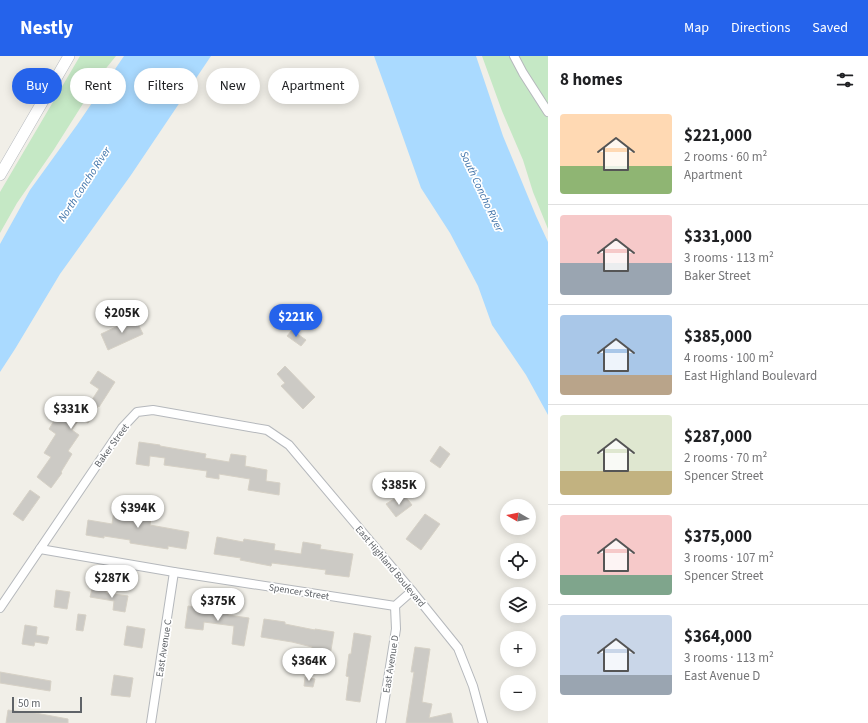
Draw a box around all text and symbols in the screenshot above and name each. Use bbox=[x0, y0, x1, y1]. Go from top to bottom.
text: Nestly bbox=[20, 15, 73, 42]
text: Map bbox=[684, 18, 709, 38]
text: Directions bbox=[731, 18, 790, 38]
text: Saved bbox=[812, 18, 848, 38]
chip: Buy bbox=[12, 68, 62, 104]
chip: Rent bbox=[70, 68, 126, 104]
chip: Filters bbox=[134, 68, 198, 104]
chip: New bbox=[206, 68, 260, 104]
chip: Apartment bbox=[268, 68, 359, 104]
text: 8 homes bbox=[560, 68, 622, 92]
icon: filters bbox=[834, 69, 856, 91]
text: $221,000 bbox=[684, 124, 752, 148]
icon: home bbox=[592, 130, 640, 178]
water label: North Concho River bbox=[55, 143, 115, 225]
text: 2 rooms · 60 m² bbox=[684, 148, 767, 166]
water label: South Concho River bbox=[456, 149, 507, 235]
text: Apartment bbox=[684, 166, 742, 184]
text: $331,000 bbox=[684, 225, 752, 249]
icon: home bbox=[592, 231, 640, 279]
text: 3 rooms · 113 m² bbox=[684, 249, 774, 267]
text: Baker Street bbox=[684, 267, 751, 285]
pin: $205K bbox=[94, 300, 150, 334]
text: $205K bbox=[104, 304, 140, 322]
pin: $221K bbox=[268, 304, 324, 338]
text: $221K bbox=[278, 308, 314, 326]
text: $385,000 bbox=[684, 325, 752, 349]
icon: home bbox=[592, 331, 640, 379]
text: 4 rooms · 100 m² bbox=[684, 349, 774, 367]
text: East Highland Boulevard bbox=[684, 367, 817, 385]
pin: $331K bbox=[43, 396, 99, 430]
text: $331K bbox=[53, 400, 89, 418]
street label: Baker Street bbox=[91, 420, 133, 470]
text: $287,000 bbox=[684, 425, 752, 449]
icon: home bbox=[592, 431, 640, 479]
text: 2 rooms · 70 m² bbox=[684, 449, 767, 467]
text: Spencer Street bbox=[684, 467, 764, 485]
pin: $385K bbox=[371, 472, 427, 506]
text: $385K bbox=[381, 476, 417, 494]
pin: $394K bbox=[110, 495, 166, 529]
text: $394K bbox=[120, 499, 156, 517]
north arrow bbox=[500, 499, 536, 535]
map controls bbox=[500, 499, 536, 711]
street label: East Highland Boulevard bbox=[352, 523, 429, 610]
text: $375,000 bbox=[684, 525, 752, 549]
icon: home bbox=[592, 531, 640, 579]
button: locate bbox=[500, 543, 536, 579]
text: 3 rooms · 107 m² bbox=[684, 549, 774, 567]
pin: $287K bbox=[84, 565, 140, 599]
text: Spencer Street bbox=[684, 567, 764, 585]
text: $287K bbox=[94, 569, 130, 587]
street label: Spencer Street bbox=[268, 580, 331, 604]
button: layers bbox=[500, 587, 536, 623]
pin: $375K bbox=[190, 588, 246, 622]
text: $375K bbox=[200, 592, 236, 610]
street label: East Avenue C bbox=[153, 618, 175, 678]
text: $364,000 bbox=[684, 625, 752, 649]
button: + bbox=[500, 631, 536, 667]
icon: home bbox=[592, 631, 640, 679]
street label: East Avenue D bbox=[379, 634, 402, 694]
pin: $364K bbox=[281, 648, 337, 682]
text: 3 rooms · 113 m² bbox=[684, 649, 774, 667]
text: $364K bbox=[291, 652, 327, 670]
text: East Avenue D bbox=[684, 667, 760, 685]
button: − bbox=[500, 675, 536, 711]
scale bar bbox=[12, 695, 82, 714]
text: 50 m bbox=[18, 696, 40, 711]

